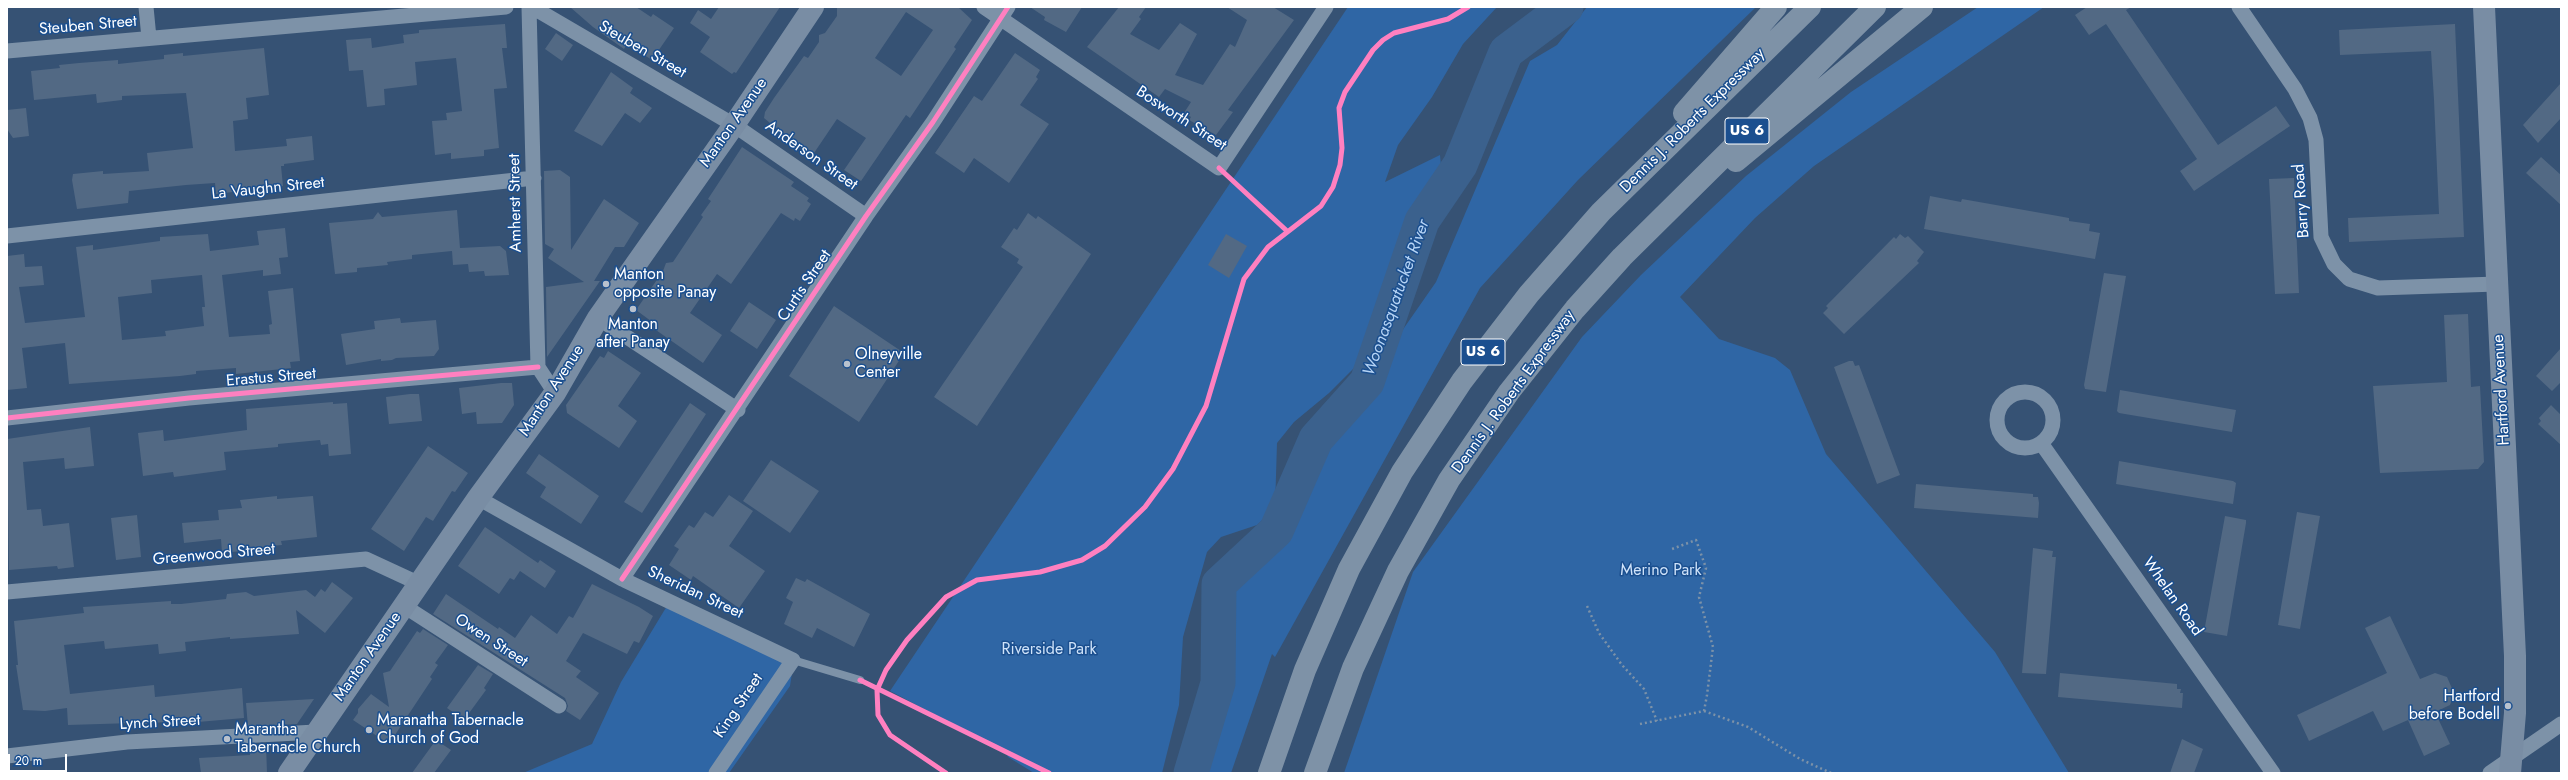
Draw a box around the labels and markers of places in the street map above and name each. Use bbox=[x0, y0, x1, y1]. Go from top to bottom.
place label: Manton opposite Panay bbox=[614, 265, 716, 303]
marker: Manton opposite Panay bbox=[601, 279, 611, 289]
marker: Manton after Panay bbox=[628, 304, 638, 314]
place label: Manton after Panay bbox=[596, 315, 670, 353]
place label: Olneyville Center bbox=[855, 345, 922, 383]
marker: Olneyville Center bbox=[842, 359, 852, 369]
place label: Hartford before Bodell bbox=[2409, 687, 2500, 725]
marker: Hartford before Bodell bbox=[2503, 701, 2513, 711]
place label: Maranatha Tabernacle Church of God bbox=[377, 711, 524, 749]
place label: Marantha Tabernacle Church bbox=[235, 720, 361, 758]
marker: Maranatha Tabernacle Church of God bbox=[364, 725, 374, 735]
marker: Marantha Tabernacle Church bbox=[222, 734, 232, 744]

